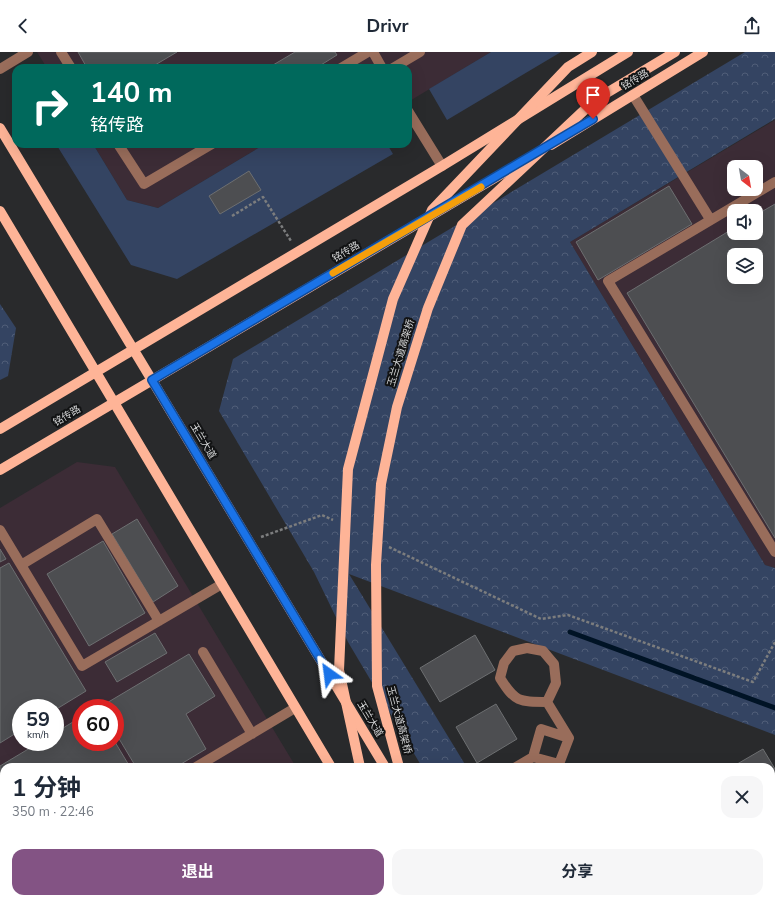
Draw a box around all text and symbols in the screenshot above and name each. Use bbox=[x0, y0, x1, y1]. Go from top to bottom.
text: Drivr bbox=[367, 14, 408, 38]
icon: back bbox=[12, 15, 34, 37]
icon: share bbox=[741, 15, 763, 37]
street label: 铭传路 bbox=[619, 66, 651, 94]
text: 140 m bbox=[90, 74, 173, 112]
pin bbox=[576, 78, 610, 119]
icon: right bbox=[24, 80, 76, 132]
icon: arrive bbox=[582, 84, 604, 106]
text: 铭传路 bbox=[90, 113, 144, 137]
north arrow bbox=[727, 160, 763, 196]
map controls bbox=[727, 160, 763, 284]
button: sound bbox=[727, 204, 763, 240]
street label: 铭传路 bbox=[330, 238, 362, 266]
button: layers bbox=[727, 248, 763, 284]
street label: 玉兰大道高架桥 bbox=[384, 317, 418, 389]
street label: 铭传路 bbox=[51, 402, 83, 430]
street label: 玉兰大道 bbox=[187, 420, 219, 462]
position arrow bbox=[308, 653, 350, 695]
street label: 玉兰大道高架桥 bbox=[383, 684, 415, 756]
street label: 玉兰大道 bbox=[354, 698, 386, 740]
speed limit sign: 60 bbox=[72, 699, 124, 751]
text: 59 bbox=[26, 706, 50, 733]
text: km/h bbox=[27, 728, 49, 742]
text: 1 分钟 bbox=[12, 772, 81, 804]
button: close bbox=[721, 776, 763, 818]
text: 350 m · 22:46 bbox=[12, 803, 94, 821]
button: 退出 bbox=[12, 849, 384, 895]
button: 分享 bbox=[392, 849, 763, 895]

